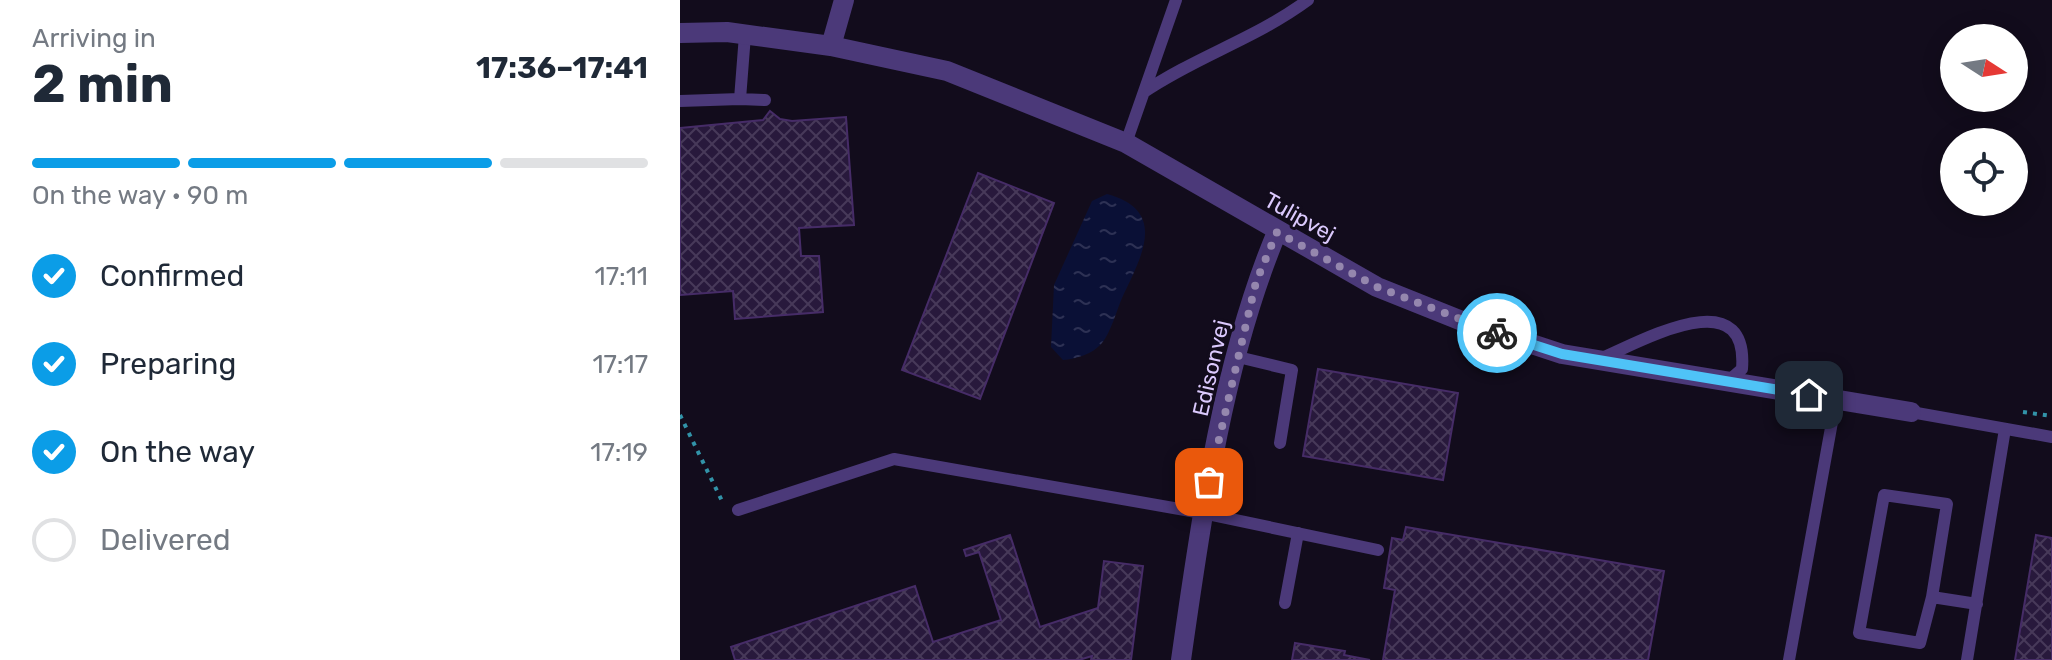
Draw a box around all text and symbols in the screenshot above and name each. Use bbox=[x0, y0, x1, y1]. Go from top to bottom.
text: Arriving in bbox=[32, 23, 156, 54]
north arrow bbox=[1940, 24, 2028, 112]
map controls bbox=[1940, 24, 2028, 216]
text: 17:36–17:41 bbox=[476, 50, 648, 86]
text: 2 min bbox=[32, 53, 173, 115]
button: locate bbox=[1940, 128, 2028, 216]
text: On the way · 90 m bbox=[32, 180, 248, 211]
street label: Tulipvej bbox=[1260, 186, 1340, 248]
icon: check bbox=[32, 254, 76, 298]
text: Confirmed bbox=[100, 258, 244, 294]
text: 17:11 bbox=[595, 261, 648, 292]
courier bbox=[1457, 293, 1537, 373]
icon: bike bbox=[1475, 311, 1519, 355]
street label: Edisonvej bbox=[1187, 317, 1235, 419]
icon: check bbox=[32, 342, 76, 386]
text: Preparing bbox=[100, 346, 236, 382]
text: 17:17 bbox=[592, 349, 648, 380]
pin bbox=[1775, 361, 1843, 429]
icon: home bbox=[1787, 373, 1831, 417]
icon: check bbox=[32, 430, 76, 474]
text: On the way bbox=[100, 434, 255, 470]
text: 17:19 bbox=[590, 437, 648, 468]
pin bbox=[1175, 448, 1243, 516]
icon: bag bbox=[1187, 460, 1231, 504]
text: Delivered bbox=[100, 522, 231, 558]

